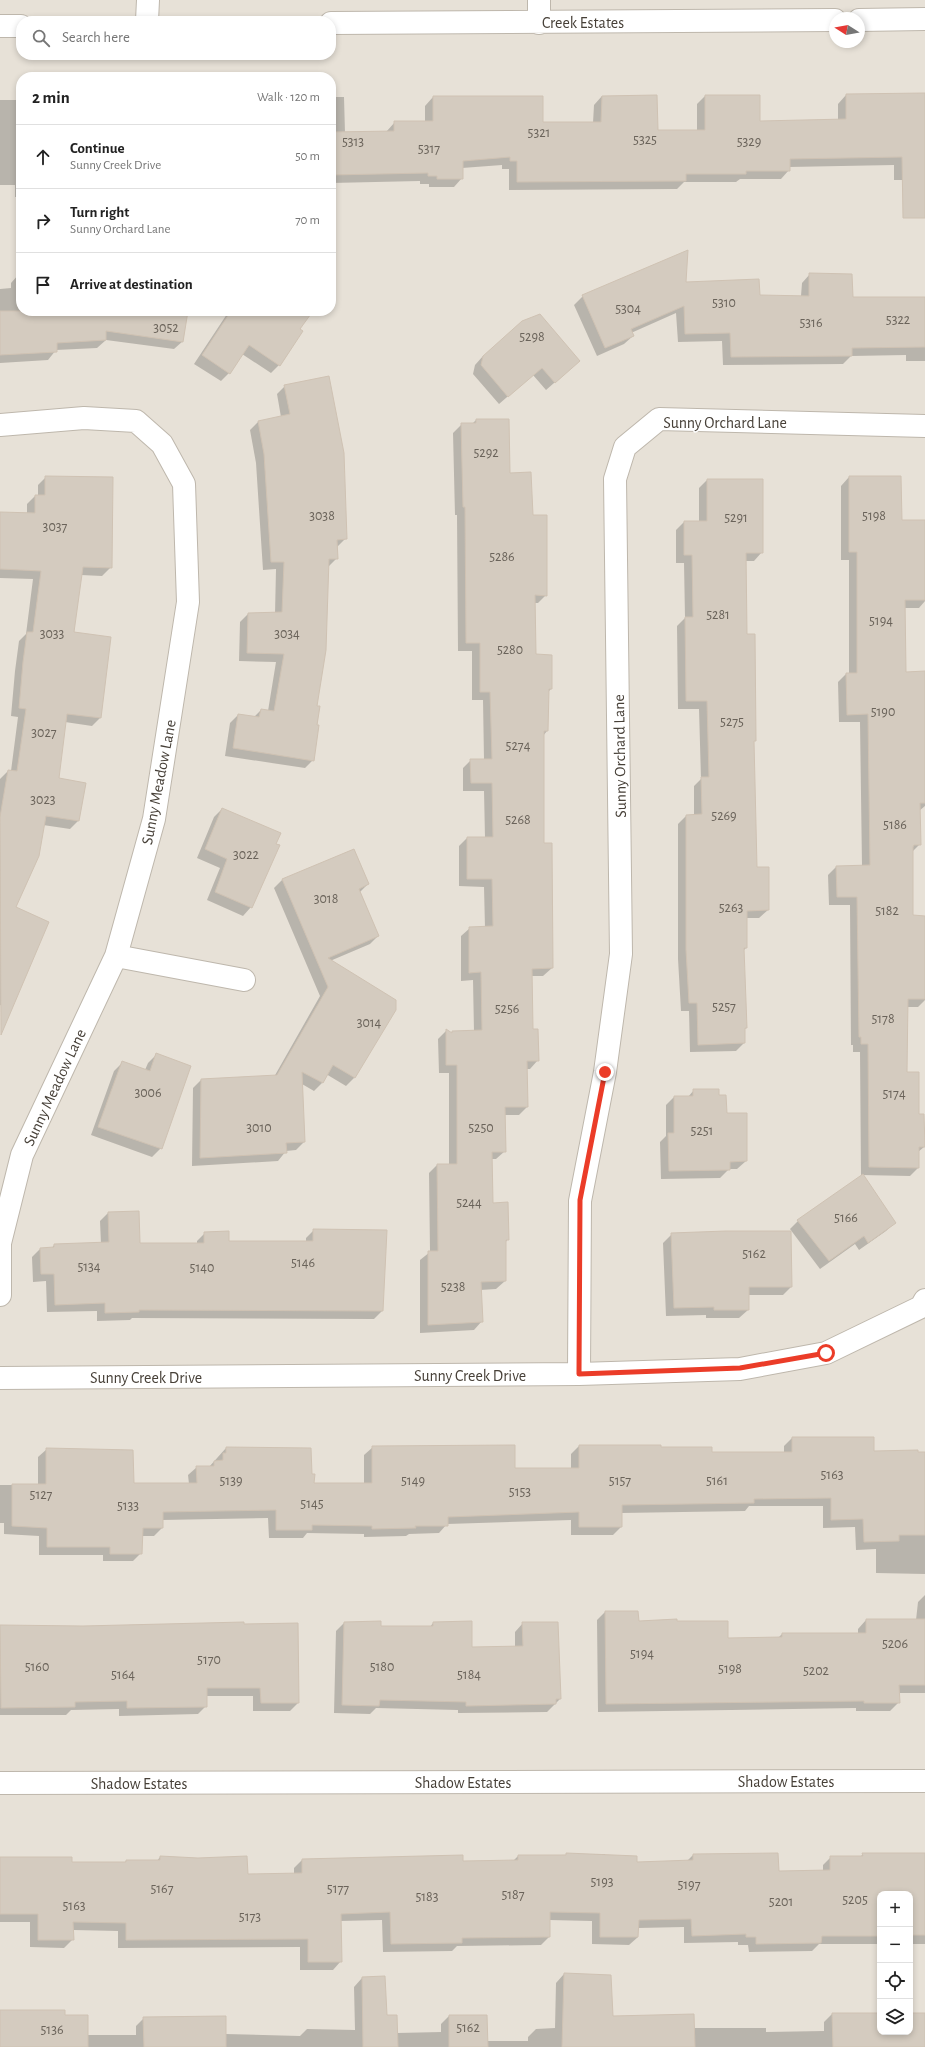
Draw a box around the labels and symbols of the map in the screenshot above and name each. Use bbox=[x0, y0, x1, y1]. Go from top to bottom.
north arrow bbox=[829, 12, 865, 48]
street label: Creek Estates bbox=[542, 15, 624, 31]
house number: 5321 bbox=[528, 126, 550, 140]
house number: 5325 bbox=[633, 133, 657, 147]
house number: 5313 bbox=[342, 135, 364, 149]
house number: 5329 bbox=[737, 135, 761, 149]
house number: 5317 bbox=[418, 142, 440, 156]
house number: 5310 bbox=[712, 296, 736, 310]
house number: 5304 bbox=[615, 302, 641, 316]
house number: 5322 bbox=[886, 313, 910, 327]
house number: 5316 bbox=[799, 316, 823, 330]
house number: 3052 bbox=[153, 321, 179, 335]
house number: 5298 bbox=[519, 330, 545, 344]
street label: Sunny Orchard Lane bbox=[663, 415, 787, 432]
house number: 5292 bbox=[473, 446, 499, 460]
house number: 3038 bbox=[309, 509, 335, 523]
house number: 5198 bbox=[862, 509, 886, 523]
house number: 5291 bbox=[724, 511, 748, 525]
house number: 3037 bbox=[43, 520, 68, 534]
house number: 5286 bbox=[489, 550, 515, 564]
house number: 5281 bbox=[706, 608, 730, 622]
house number: 5194 bbox=[869, 614, 893, 628]
house number: 3033 bbox=[40, 627, 65, 641]
house number: 3034 bbox=[274, 627, 300, 641]
house number: 5280 bbox=[497, 643, 523, 657]
street label: Sunny Orchard Lane bbox=[611, 694, 630, 818]
house number: 5190 bbox=[871, 705, 895, 719]
house number: 5275 bbox=[720, 715, 744, 729]
street label: Sunny Meadow Lane bbox=[139, 718, 180, 846]
house number: 3027 bbox=[31, 726, 57, 740]
house number: 5274 bbox=[506, 739, 531, 753]
house number: 3023 bbox=[30, 793, 56, 807]
house number: 5269 bbox=[711, 809, 737, 823]
house number: 5268 bbox=[505, 813, 531, 827]
house number: 5186 bbox=[883, 818, 907, 832]
house number: 3022 bbox=[233, 848, 259, 862]
house number: 3018 bbox=[314, 892, 338, 906]
house number: 5263 bbox=[719, 901, 744, 915]
house number: 5182 bbox=[875, 904, 899, 918]
house number: 5257 bbox=[712, 1000, 736, 1014]
house number: 5256 bbox=[495, 1002, 519, 1016]
house number: 5178 bbox=[871, 1012, 895, 1026]
house number: 3014 bbox=[357, 1016, 382, 1030]
street label: Sunny Meadow Lane bbox=[21, 1026, 90, 1149]
route end bbox=[596, 1063, 614, 1081]
house number: 3006 bbox=[134, 1086, 162, 1100]
house number: 5174 bbox=[882, 1087, 906, 1101]
house number: 3010 bbox=[246, 1121, 272, 1135]
house number: 5250 bbox=[468, 1121, 494, 1135]
house number: 5251 bbox=[691, 1124, 713, 1138]
house number: 5244 bbox=[456, 1196, 482, 1210]
house number: 5166 bbox=[834, 1211, 858, 1225]
house number: 5162 bbox=[742, 1247, 766, 1261]
house number: 5146 bbox=[291, 1256, 315, 1270]
house number: 5134 bbox=[77, 1260, 101, 1274]
house number: 5140 bbox=[190, 1261, 214, 1275]
house number: 5238 bbox=[441, 1280, 465, 1294]
route start bbox=[817, 1344, 835, 1362]
street label: Sunny Creek Drive bbox=[414, 1368, 526, 1385]
street label: Sunny Creek Drive bbox=[90, 1370, 202, 1387]
house number: 5163 bbox=[820, 1468, 844, 1482]
house number: 5139 bbox=[219, 1474, 243, 1488]
house number: 5149 bbox=[401, 1474, 425, 1488]
house number: 5157 bbox=[609, 1474, 631, 1488]
house number: 5161 bbox=[706, 1474, 728, 1488]
house number: 5153 bbox=[509, 1485, 531, 1499]
house number: 5127 bbox=[30, 1488, 53, 1502]
house number: 5145 bbox=[300, 1497, 324, 1511]
house number: 5133 bbox=[117, 1499, 139, 1513]
house number: 5206 bbox=[882, 1637, 908, 1651]
house number: 5194 bbox=[630, 1647, 654, 1661]
house number: 5170 bbox=[197, 1653, 221, 1667]
house number: 5160 bbox=[25, 1660, 49, 1674]
house number: 5180 bbox=[370, 1660, 394, 1674]
house number: 5198 bbox=[718, 1662, 742, 1676]
house number: 5202 bbox=[803, 1664, 829, 1678]
house number: 5164 bbox=[111, 1668, 135, 1682]
house number: 5184 bbox=[457, 1668, 481, 1682]
street label: Shadow Estates bbox=[738, 1774, 834, 1790]
street label: Shadow Estates bbox=[415, 1775, 511, 1791]
street label: Shadow Estates bbox=[91, 1776, 187, 1792]
house number: 5193 bbox=[590, 1875, 614, 1889]
house number: 5197 bbox=[677, 1878, 701, 1892]
house number: 5167 bbox=[150, 1882, 174, 1896]
house number: 5177 bbox=[327, 1882, 349, 1896]
house number: 5187 bbox=[501, 1888, 525, 1902]
house number: 5183 bbox=[415, 1890, 439, 1904]
house number: 5205 bbox=[842, 1893, 868, 1907]
house number: 5201 bbox=[769, 1895, 793, 1909]
house number: 5163 bbox=[62, 1899, 86, 1913]
house number: 5173 bbox=[239, 1910, 261, 1924]
house number: 5162 bbox=[456, 2021, 480, 2035]
house number: 5136 bbox=[40, 2023, 64, 2037]

